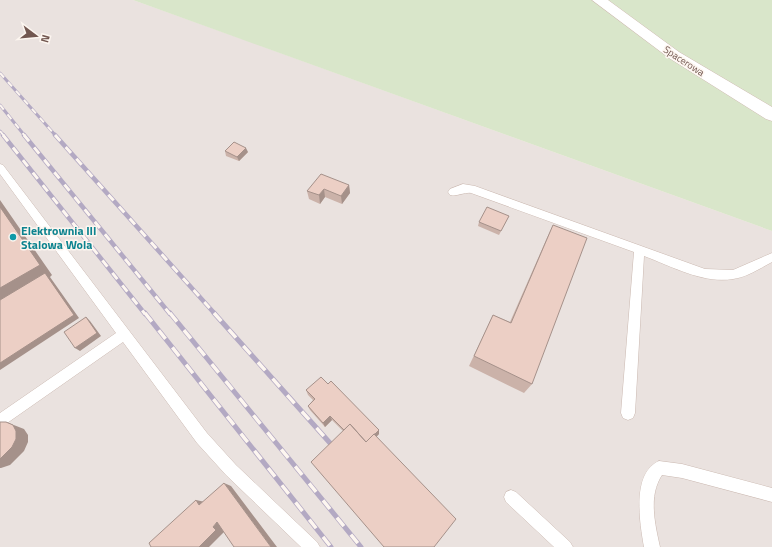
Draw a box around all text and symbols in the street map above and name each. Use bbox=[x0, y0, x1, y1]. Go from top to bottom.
north arrow bbox=[16, 16, 56, 56]
text: N bbox=[37, 33, 54, 45]
street label: Spacerowa bbox=[661, 42, 707, 80]
place label: Elektrownia III Stalowa Wola bbox=[21, 221, 96, 254]
marker: Elektrownia III Stalowa Wola bbox=[8, 232, 18, 242]

